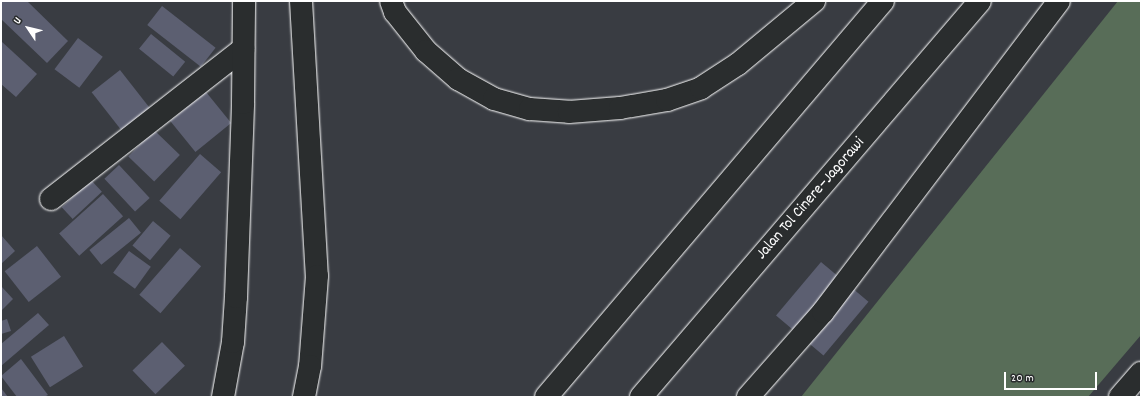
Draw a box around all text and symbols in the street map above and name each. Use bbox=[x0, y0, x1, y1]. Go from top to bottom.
north arrow bbox=[8, 8, 48, 48]
text: U bbox=[10, 14, 26, 28]
street label: Jalan Tol Cinere–Jagorawi bbox=[753, 134, 869, 264]
scale bar bbox=[1006, 364, 1099, 390]
text: 20 m bbox=[1011, 370, 1034, 387]

